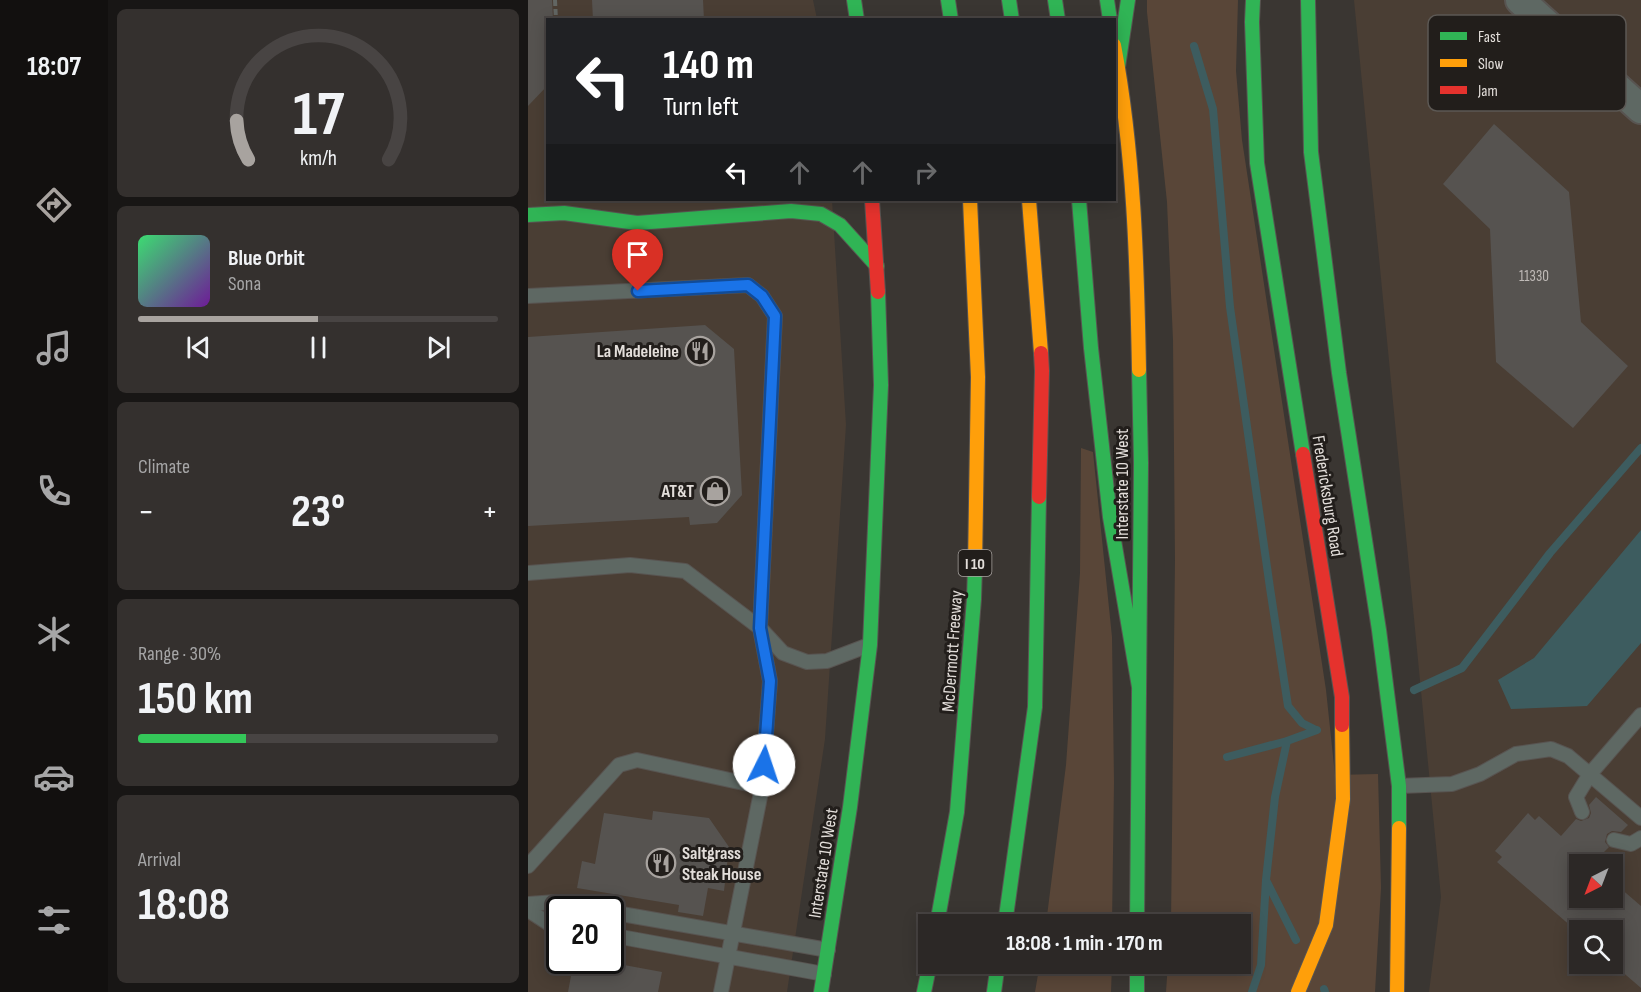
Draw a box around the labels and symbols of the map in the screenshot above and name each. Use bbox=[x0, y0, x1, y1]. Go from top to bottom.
legend bbox=[1428, 15, 1626, 111]
text: Fast bbox=[1478, 28, 1501, 47]
text: Slow bbox=[1478, 55, 1503, 74]
text: Jam bbox=[1477, 82, 1498, 101]
pin bbox=[612, 229, 663, 291]
house number: 11330 bbox=[1519, 267, 1549, 286]
restaurant icon: La Madeleine bbox=[684, 335, 716, 367]
place label: La Madeleine bbox=[597, 341, 679, 362]
street label: Interstate 10 West bbox=[1112, 428, 1133, 539]
street label: Fredericksburg Road bbox=[1308, 434, 1347, 558]
shop icon: AT&T bbox=[699, 475, 731, 507]
place label: AT&T bbox=[661, 481, 694, 502]
road number: I 10 bbox=[958, 550, 992, 576]
street label: McDermott Freeway bbox=[938, 590, 967, 712]
position arrow bbox=[732, 733, 796, 797]
street label: Interstate 10 West bbox=[804, 806, 843, 920]
place label: Saltgrass Steak House bbox=[682, 843, 761, 885]
restaurant icon: Saltgrass Steak House bbox=[645, 847, 677, 879]
north arrow bbox=[1569, 854, 1623, 908]
speed limit sign: 20 bbox=[546, 896, 624, 974]

